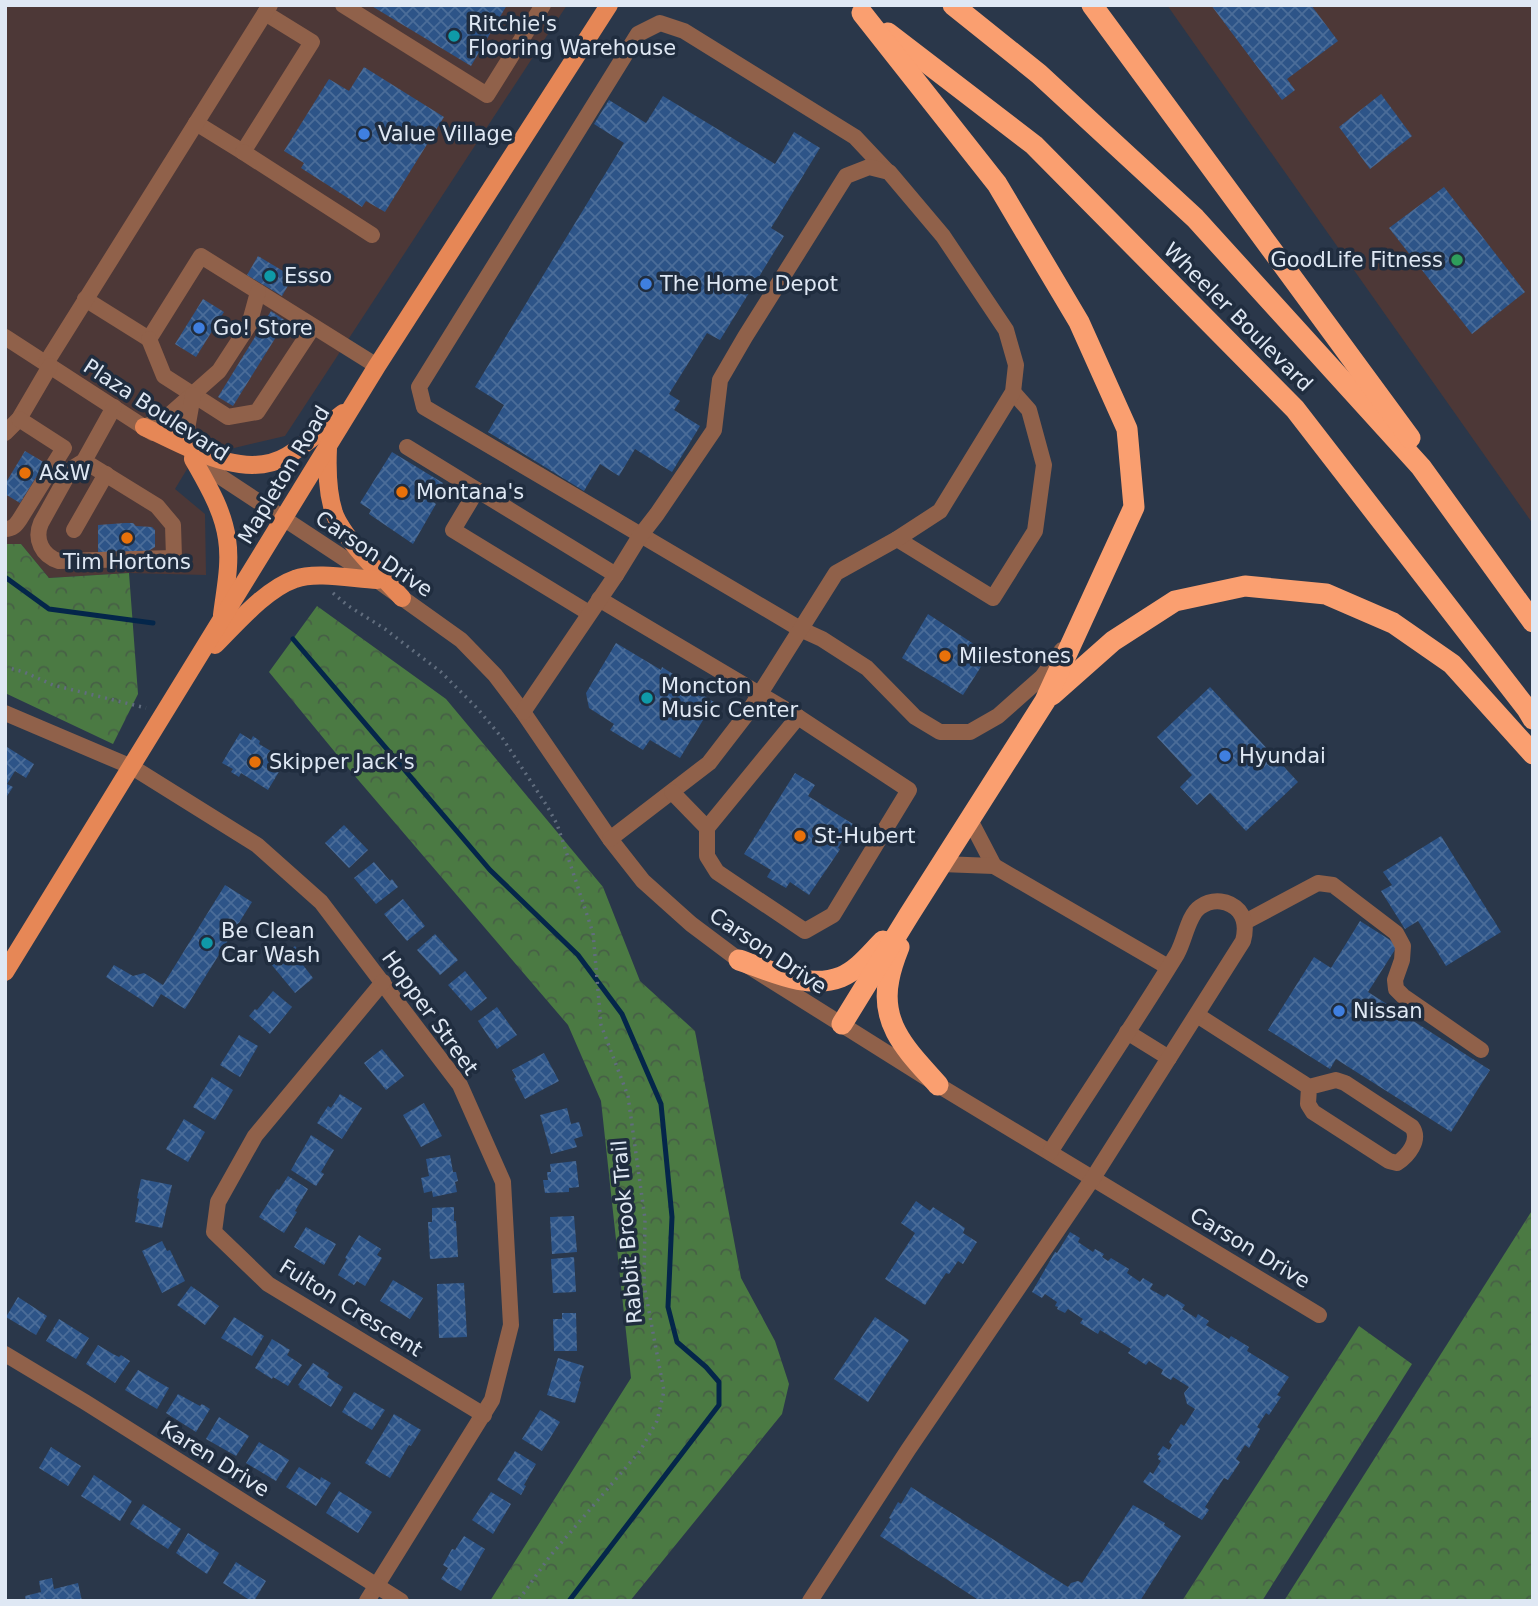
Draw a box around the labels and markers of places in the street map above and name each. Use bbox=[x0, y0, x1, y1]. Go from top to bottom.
place label: Ritchie's Flooring Warehouse bbox=[468, 12, 676, 60]
marker: Ritchie's Flooring Warehouse bbox=[446, 28, 462, 44]
place label: Value Village bbox=[378, 122, 513, 146]
marker: Value Village bbox=[356, 126, 372, 142]
place label: GoodLife Fitness bbox=[1270, 248, 1443, 272]
marker: GoodLife Fitness bbox=[1449, 252, 1465, 268]
place label: Esso bbox=[284, 264, 332, 288]
marker: Esso bbox=[262, 268, 278, 284]
place label: The Home Depot bbox=[659, 272, 838, 296]
marker: The Home Depot bbox=[638, 276, 654, 292]
place label: Go! Store bbox=[213, 316, 313, 340]
marker: Go! Store bbox=[191, 320, 207, 336]
place label: A&W bbox=[39, 461, 91, 485]
marker: A&W bbox=[17, 465, 33, 481]
place label: Montana's bbox=[416, 480, 524, 504]
marker: Montana's bbox=[394, 484, 410, 500]
marker: Tim Hortons bbox=[119, 530, 135, 546]
place label: Tim Hortons bbox=[62, 550, 191, 574]
place label: Milestones bbox=[959, 644, 1071, 668]
marker: Milestones bbox=[937, 648, 953, 664]
place label: Moncton Music Center bbox=[661, 674, 798, 722]
marker: Moncton Music Center bbox=[639, 690, 655, 706]
place label: Hyundai bbox=[1239, 744, 1326, 768]
marker: Hyundai bbox=[1217, 748, 1233, 764]
place label: Skipper Jack's bbox=[269, 750, 415, 774]
marker: Skipper Jack's bbox=[247, 754, 263, 770]
place label: St-Hubert bbox=[814, 824, 915, 848]
marker: St-Hubert bbox=[792, 828, 808, 844]
place label: Be Clean Car Wash bbox=[221, 919, 320, 967]
marker: Be Clean Car Wash bbox=[199, 935, 215, 951]
place label: Nissan bbox=[1353, 999, 1423, 1023]
marker: Nissan bbox=[1331, 1003, 1347, 1019]

